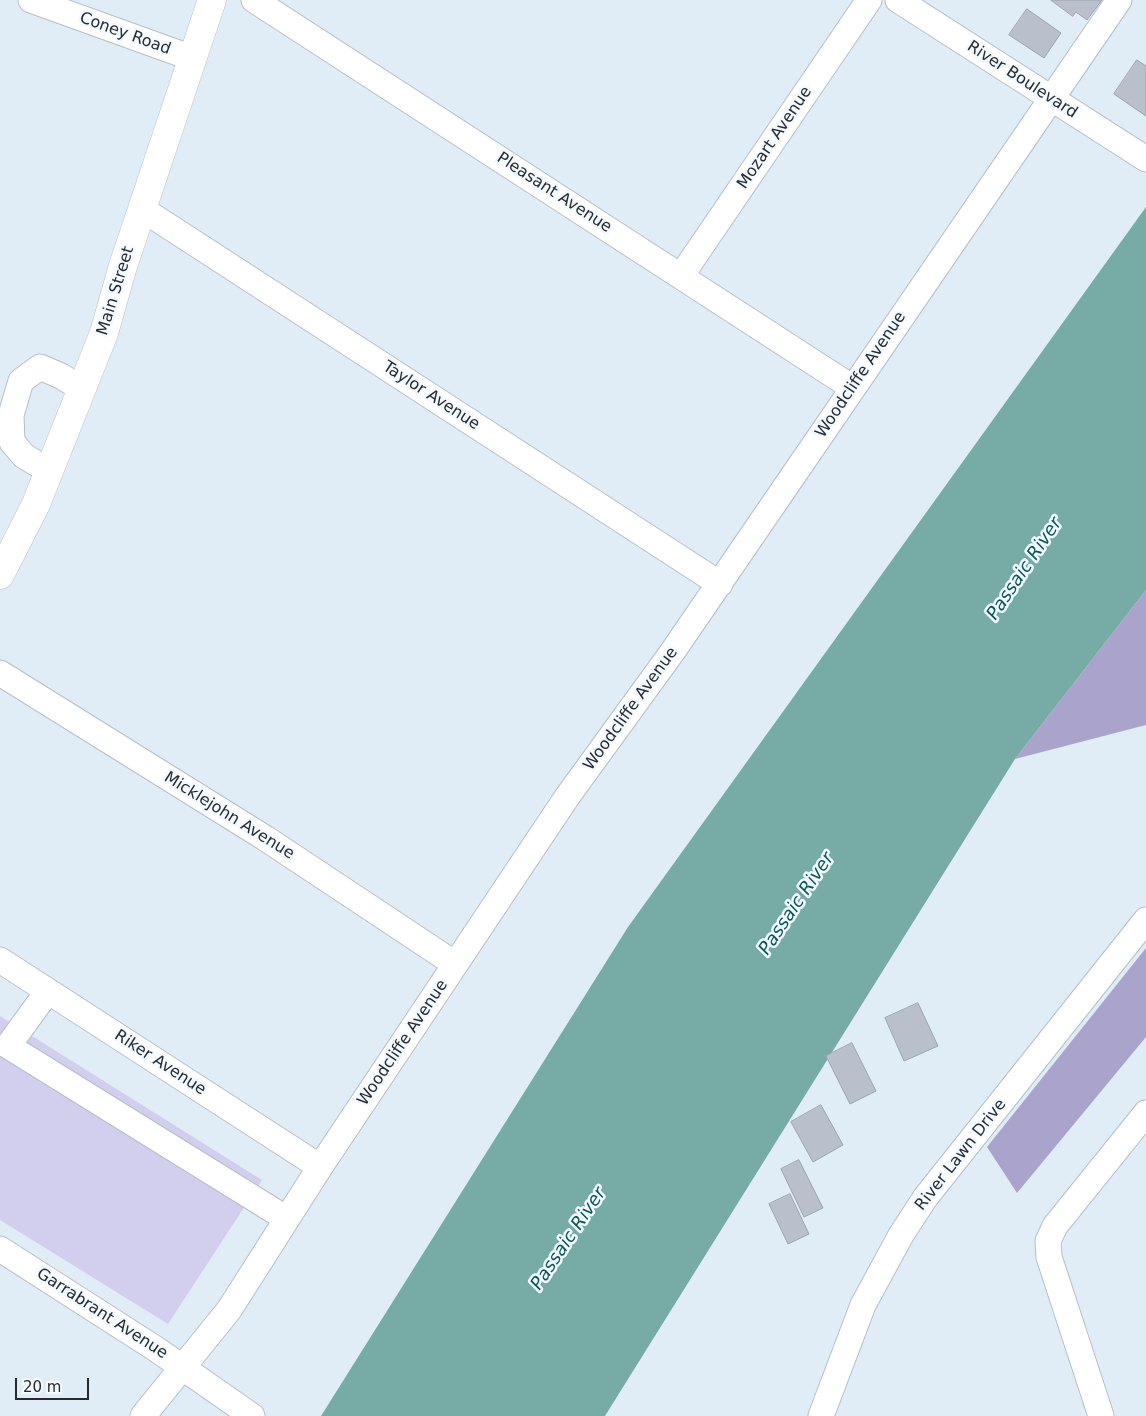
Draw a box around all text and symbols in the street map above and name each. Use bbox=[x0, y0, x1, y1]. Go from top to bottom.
street label: Coney Road bbox=[77, 9, 173, 59]
street label: River Boulevard bbox=[963, 37, 1081, 123]
street label: Mozart Avenue bbox=[734, 83, 816, 193]
street label: Pleasant Avenue bbox=[493, 149, 615, 237]
street label: Main Street bbox=[93, 244, 139, 338]
street label: Woodcliffe Avenue bbox=[812, 308, 910, 442]
street label: Taylor Avenue bbox=[379, 358, 483, 434]
water label: Passaic River bbox=[983, 514, 1067, 624]
street label: Woodcliffe Avenue bbox=[580, 644, 682, 774]
street label: Micklejohn Avenue bbox=[160, 768, 298, 864]
water label: Passaic River bbox=[755, 849, 839, 959]
street label: Woodcliffe Avenue bbox=[354, 976, 452, 1110]
street label: Riker Avenue bbox=[111, 1026, 209, 1100]
street label: River Lawn Drive bbox=[912, 1095, 1010, 1215]
water label: Passaic River bbox=[527, 1184, 611, 1294]
street label: Garrabrant Avenue bbox=[33, 1264, 171, 1364]
scale bar bbox=[18, 1368, 91, 1400]
text: 20 m bbox=[23, 1378, 61, 1396]

